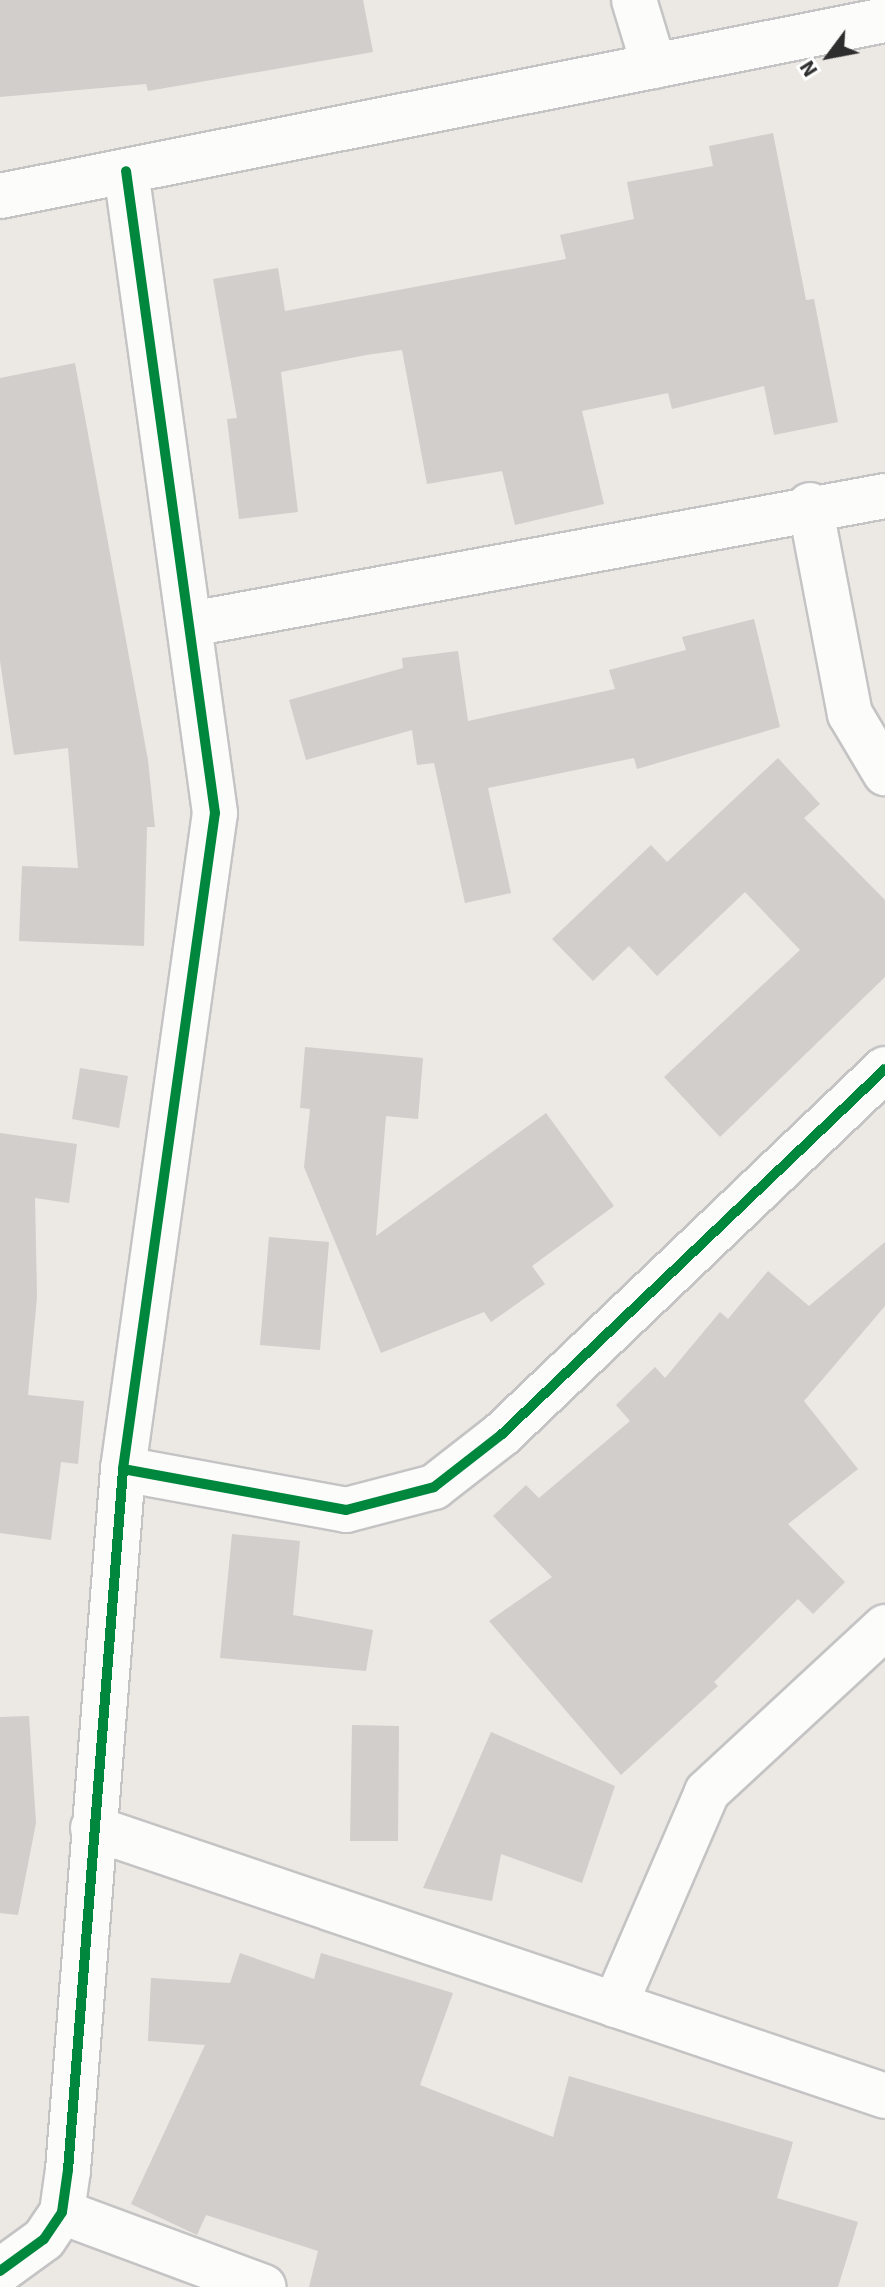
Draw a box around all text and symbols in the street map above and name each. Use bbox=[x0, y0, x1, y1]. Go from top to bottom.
north arrow bbox=[789, 16, 869, 96]
text: N bbox=[791, 54, 826, 83]

